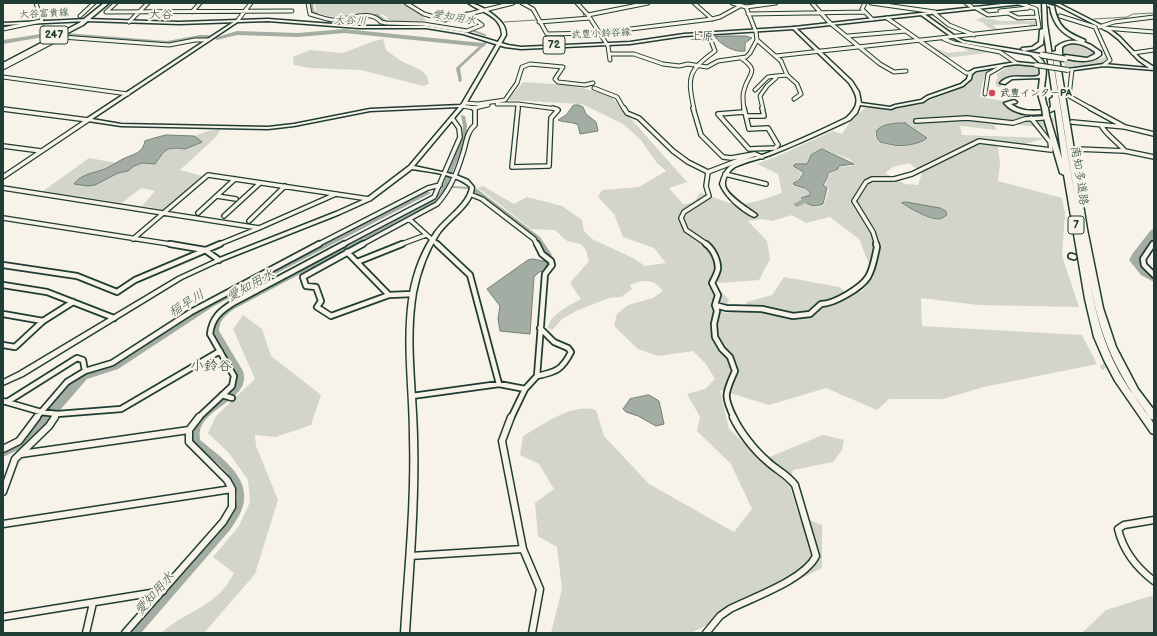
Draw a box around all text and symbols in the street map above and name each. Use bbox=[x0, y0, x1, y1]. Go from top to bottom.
street label: 大谷富貴線 bbox=[19, 7, 69, 21]
district label: 大谷 bbox=[149, 8, 173, 22]
water label: 愛知用水 bbox=[431, 8, 477, 28]
water label: 大谷川 bbox=[333, 14, 367, 28]
road number: 247 bbox=[40, 26, 68, 44]
street label: 武豊小鈴谷線 bbox=[571, 26, 631, 42]
district label: 上原 bbox=[690, 30, 714, 44]
road number: 72 bbox=[543, 36, 565, 54]
place label: 武豊インターPA bbox=[1000, 87, 1072, 99]
marker: 武豊インターPA bbox=[987, 88, 997, 98]
street label: 南知多道路 bbox=[1067, 145, 1091, 207]
road number: 7 bbox=[1068, 216, 1084, 234]
water label: 愛知用水 bbox=[224, 267, 278, 305]
water label: 稲早川 bbox=[166, 287, 208, 321]
district label: 小鈴谷 bbox=[190, 358, 232, 374]
water label: 愛知用水 bbox=[132, 569, 178, 619]

